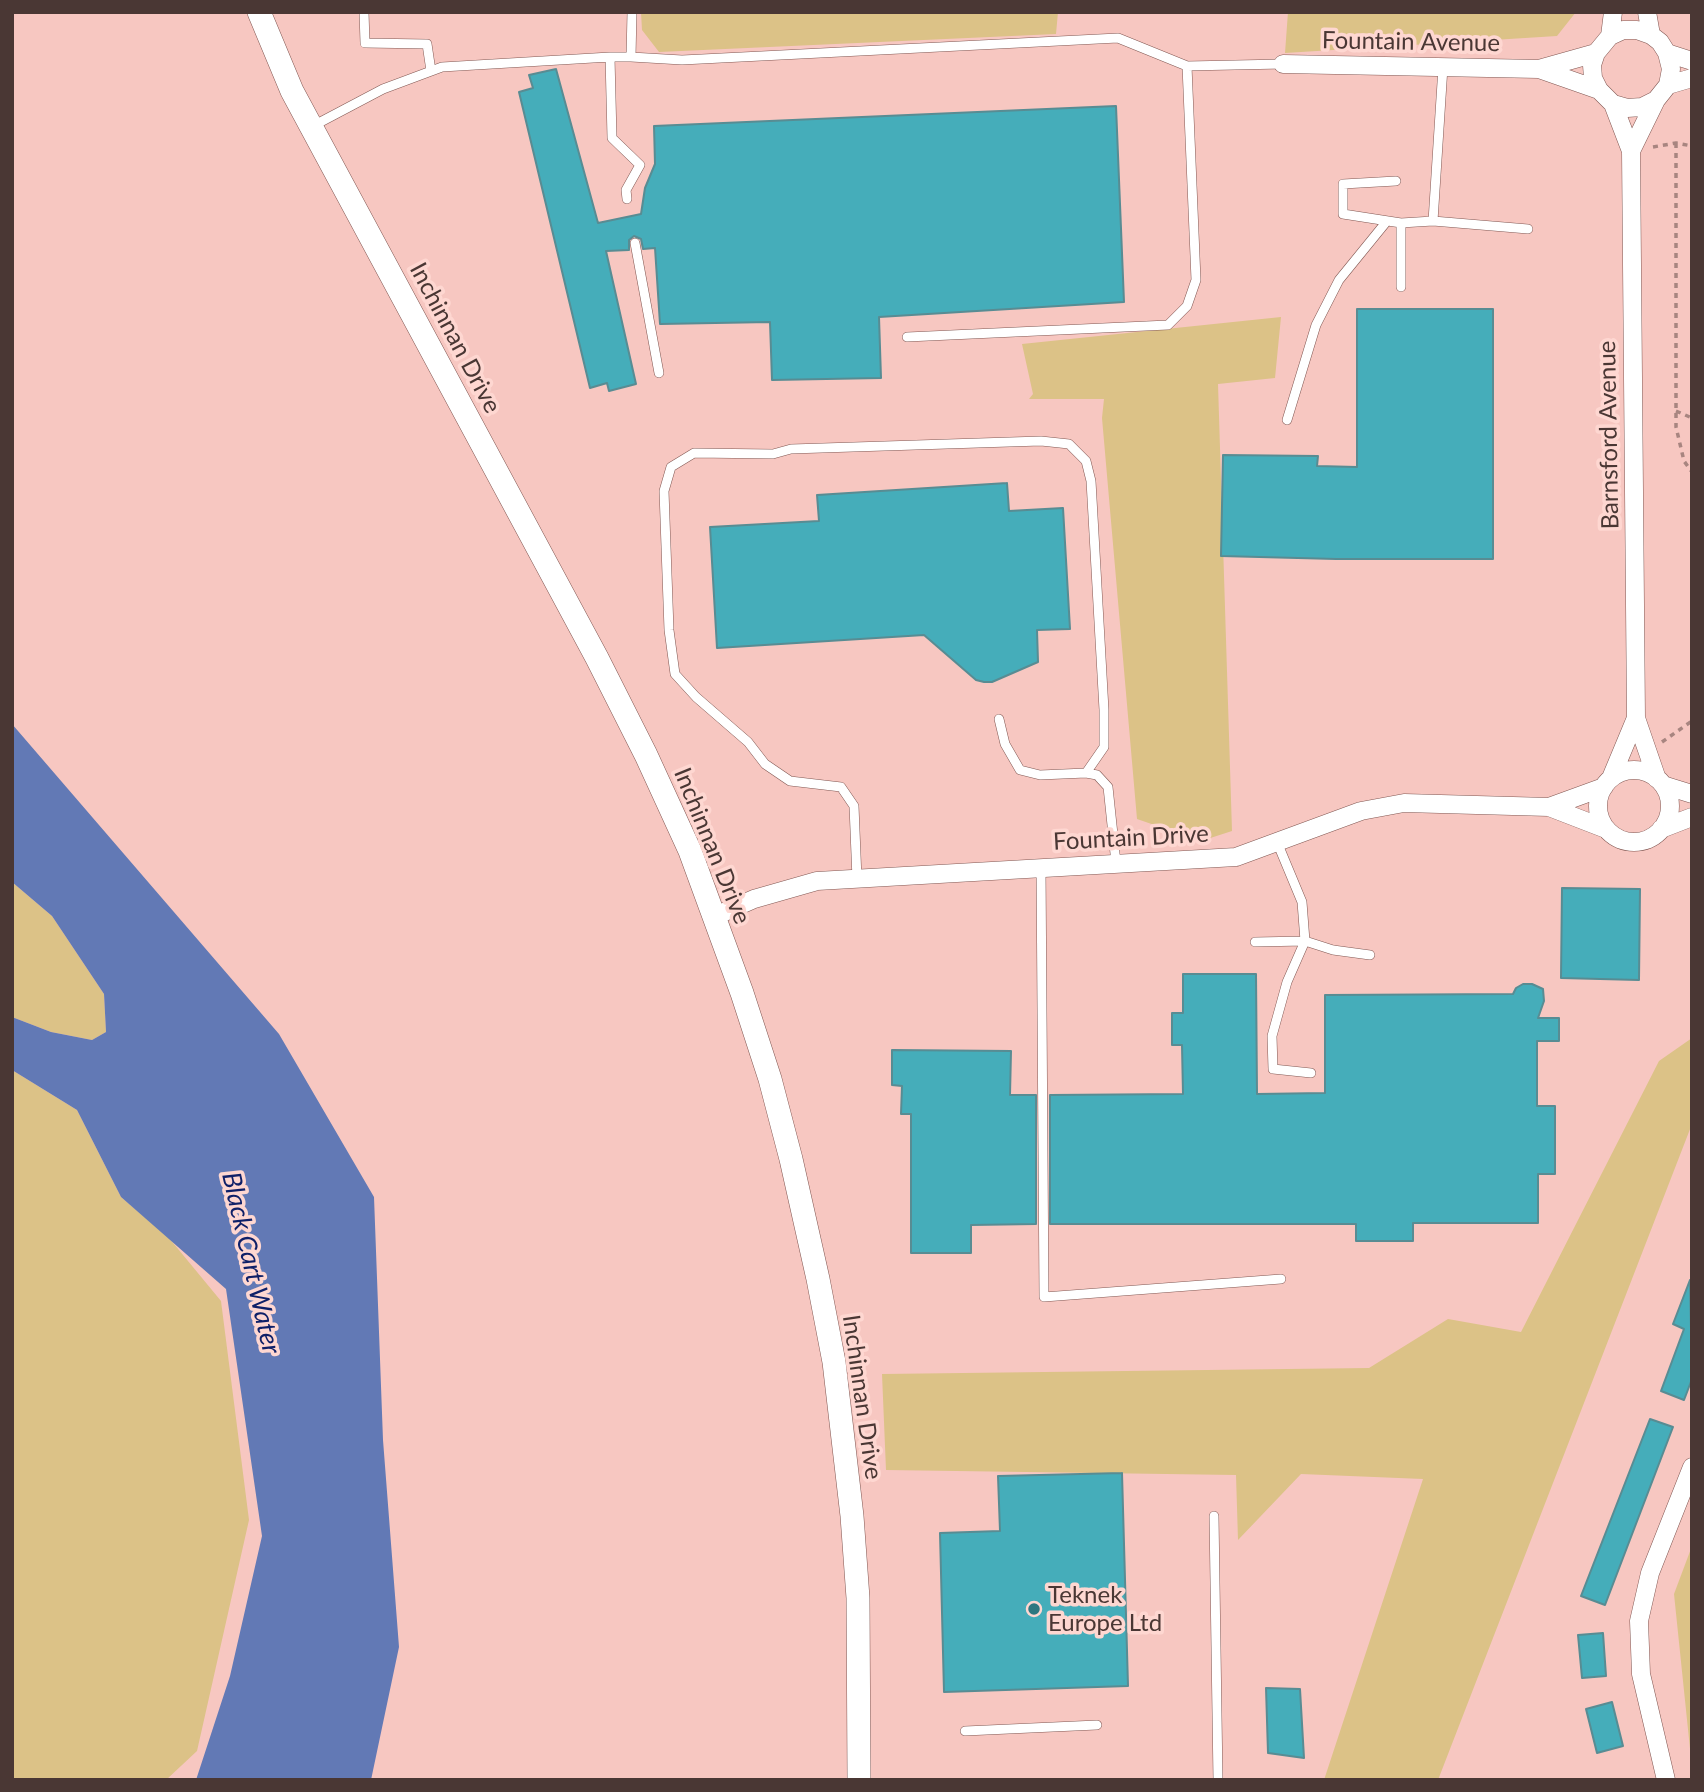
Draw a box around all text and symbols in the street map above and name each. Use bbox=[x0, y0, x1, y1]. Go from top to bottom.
street label: Fountain Avenue bbox=[1322, 26, 1500, 58]
street label: Inchinnan Drive bbox=[403, 258, 507, 418]
street label: Barnsford Avenue bbox=[1593, 340, 1625, 530]
street label: Inchinnan Drive bbox=[668, 764, 756, 928]
street label: Fountain Drive bbox=[1052, 820, 1210, 856]
water label: Black Cart Water bbox=[215, 1169, 287, 1357]
street label: Inchinnan Drive bbox=[836, 1313, 888, 1481]
place label: Teknek Europe Ltd bbox=[1048, 1581, 1162, 1637]
marker: Teknek Europe Ltd bbox=[1026, 1601, 1042, 1617]

